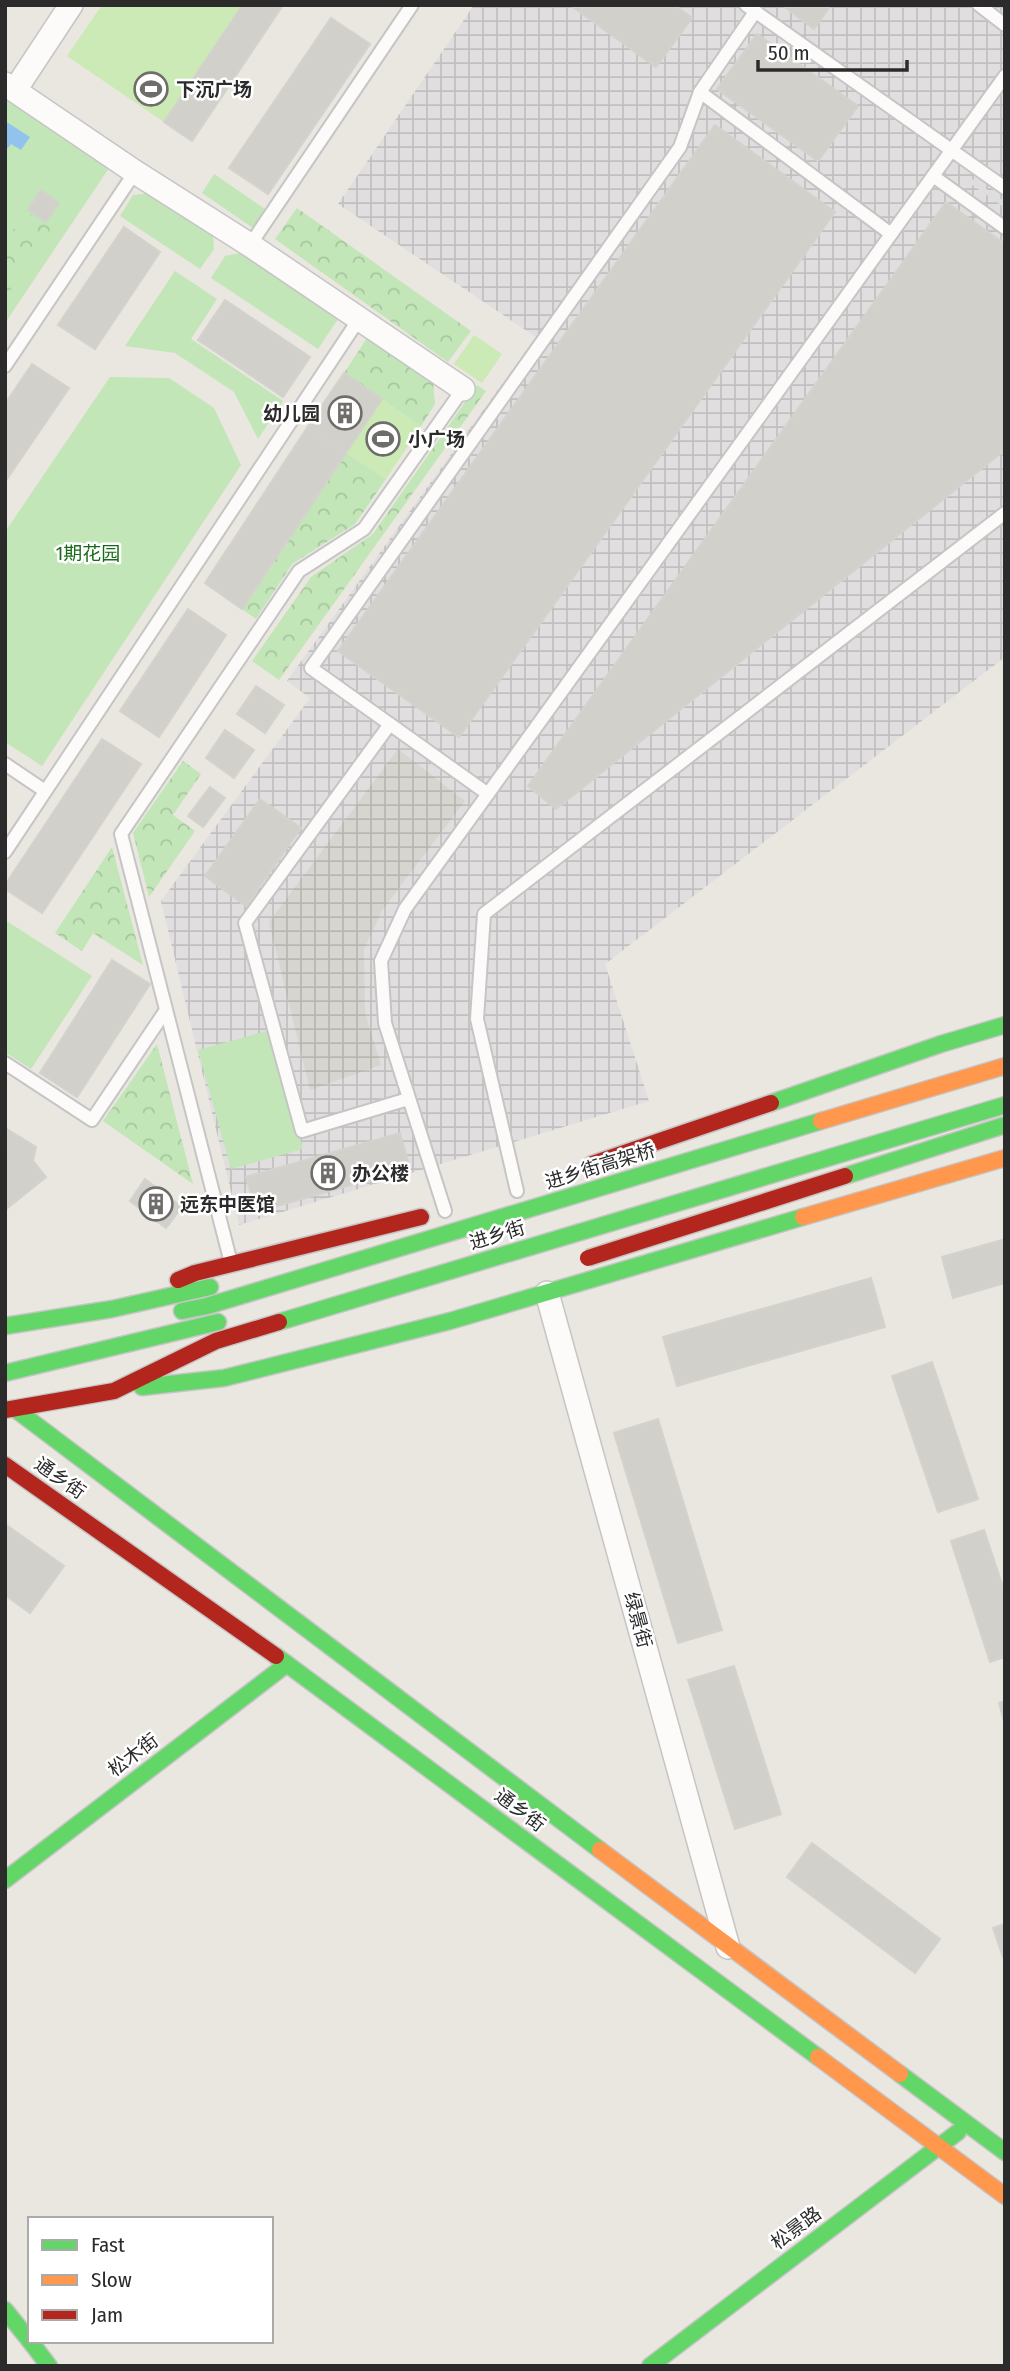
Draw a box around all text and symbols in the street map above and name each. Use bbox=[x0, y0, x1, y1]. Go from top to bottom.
scale bar bbox=[758, 28, 907, 72]
text: 50 m bbox=[768, 40, 810, 66]
sports icon: 下沉广场 bbox=[132, 70, 170, 108]
place label: 下沉广场 bbox=[176, 78, 252, 101]
building icon: 幼儿园 bbox=[326, 394, 364, 432]
place label: 幼儿园 bbox=[263, 402, 320, 425]
sports icon: 小广场 bbox=[364, 420, 402, 458]
place label: 小广场 bbox=[408, 428, 465, 451]
park label: 1期花园 bbox=[56, 542, 120, 565]
street label: 进乡街高架桥 bbox=[542, 1138, 658, 1194]
building icon: 办公楼 bbox=[309, 1154, 347, 1192]
place label: 办公楼 bbox=[352, 1162, 409, 1185]
building icon: 远东中医馆 bbox=[137, 1185, 175, 1223]
place label: 远东中医馆 bbox=[180, 1193, 275, 1216]
street label: 进乡街 bbox=[466, 1216, 528, 1254]
street label: 通乡街 bbox=[30, 1452, 90, 1504]
street label: 绿景街 bbox=[620, 1589, 656, 1651]
street label: 松木街 bbox=[103, 1729, 163, 1781]
street label: 通乡街 bbox=[490, 1784, 550, 1836]
street label: 松景路 bbox=[766, 2202, 826, 2254]
legend bbox=[28, 2217, 273, 2343]
text: Fast bbox=[91, 2232, 125, 2258]
text: Slow bbox=[91, 2267, 132, 2293]
text: Jam bbox=[91, 2302, 123, 2328]

